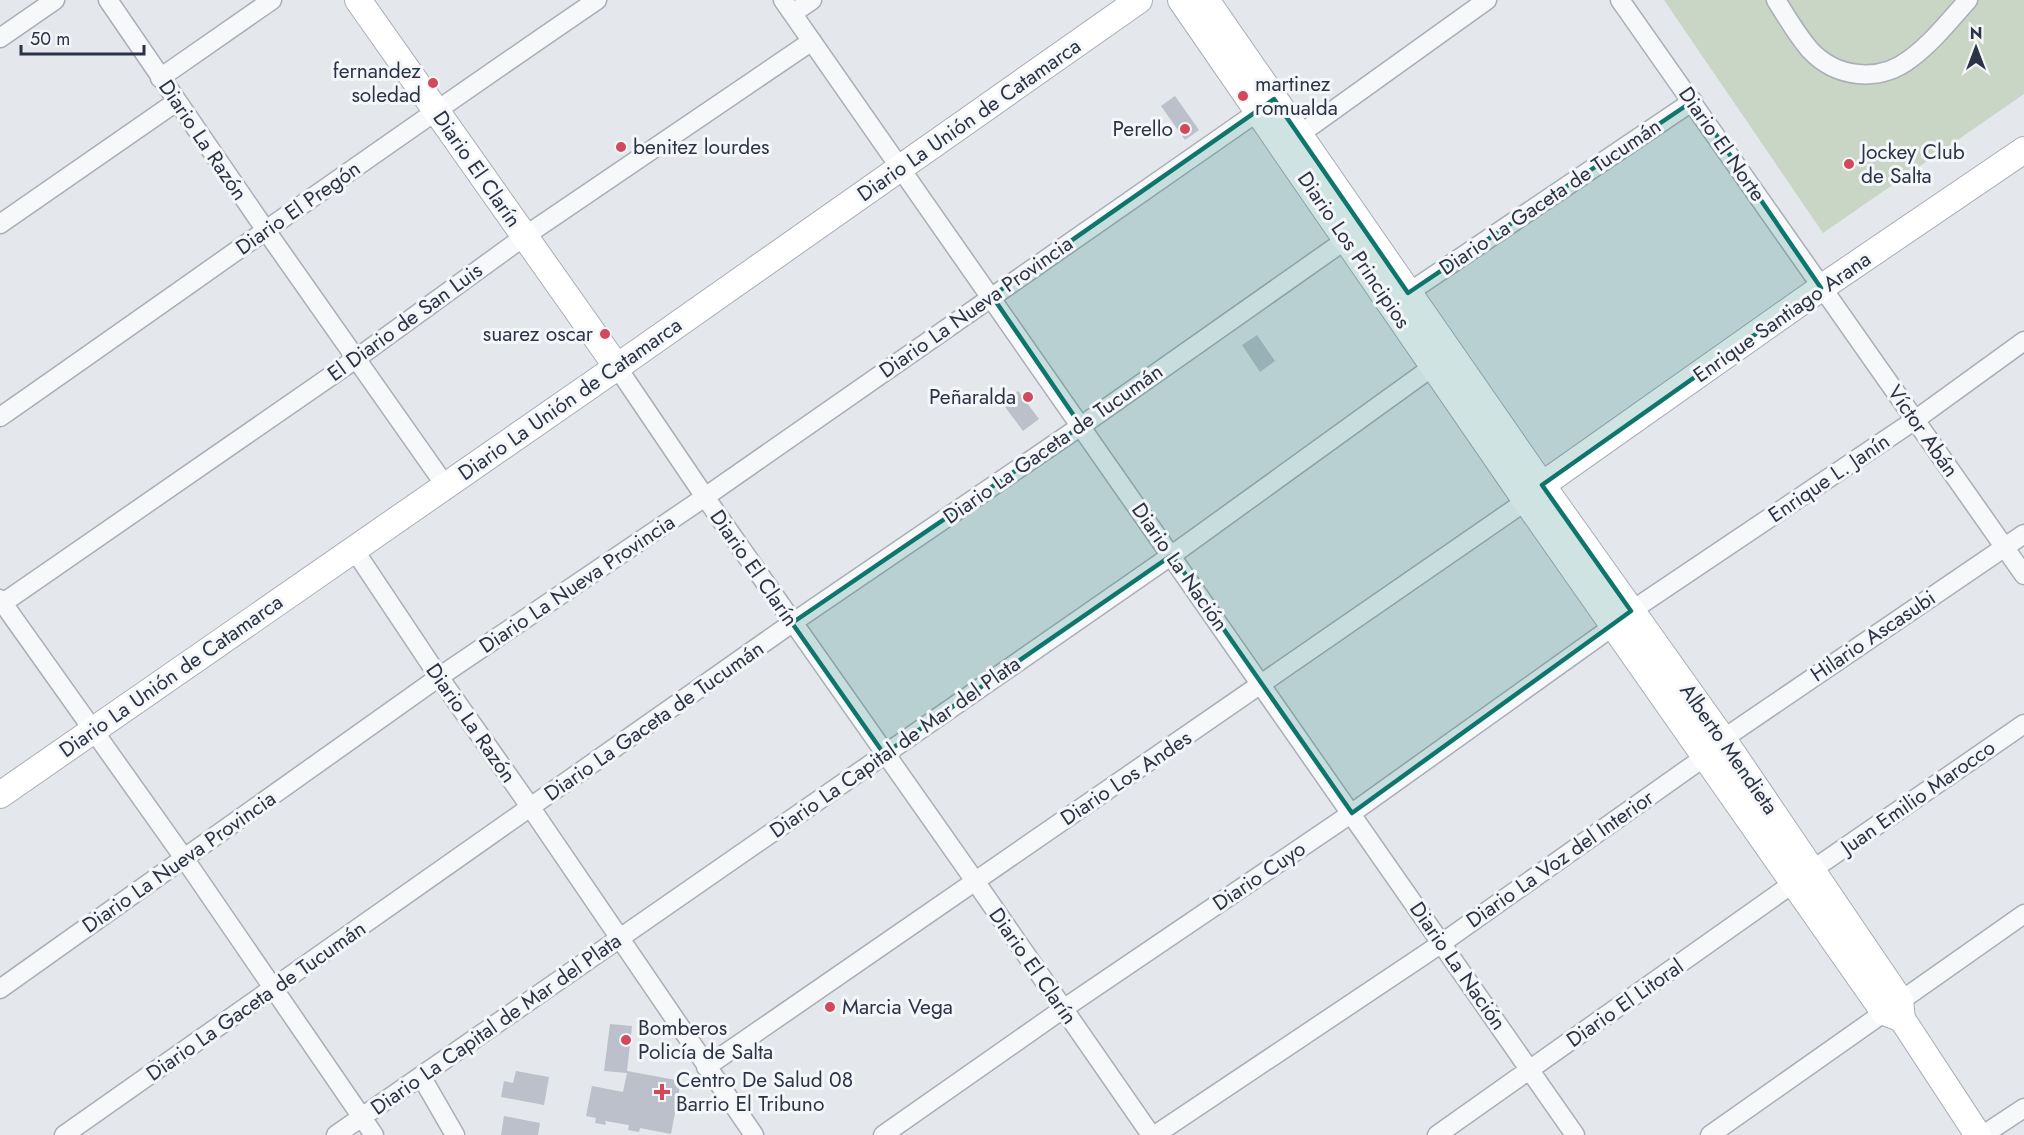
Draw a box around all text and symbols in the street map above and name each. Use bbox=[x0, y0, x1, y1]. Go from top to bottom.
scale bar bbox=[21, 18, 144, 56]
north arrow bbox=[1946, 18, 2006, 78]
text: N bbox=[1970, 22, 1982, 45]
text: 50 m bbox=[30, 26, 70, 52]
street label: Diario La Unión de Catamarca bbox=[851, 31, 1087, 209]
place label: fernandez soledad bbox=[333, 56, 421, 110]
place label: martinez romualda bbox=[1255, 69, 1338, 123]
street label: Diario La Razón bbox=[151, 74, 255, 206]
marker: fernandez soledad bbox=[426, 76, 440, 90]
street label: Diario El Norte bbox=[1671, 81, 1773, 208]
marker: martinez romualda bbox=[1236, 89, 1250, 103]
street label: Diario El Clarín bbox=[426, 105, 528, 233]
street label: Diario La Gaceta de Tucumán bbox=[1433, 111, 1667, 283]
place label: Perello bbox=[1112, 114, 1173, 144]
marker: Perello bbox=[1178, 122, 1192, 136]
place label: benitez lourdes bbox=[633, 132, 770, 162]
place label: Jockey Club de Salta bbox=[1858, 137, 1965, 191]
marker: benitez lourdes bbox=[614, 140, 628, 154]
street label: Diario El Pregón bbox=[230, 154, 366, 262]
marker: Jockey Club de Salta bbox=[1842, 157, 1856, 171]
street label: Diario Los Principios bbox=[1290, 166, 1418, 334]
street label: Diario La Nueva Provincia bbox=[873, 229, 1079, 385]
street label: Enrique Santiago Arana bbox=[1687, 244, 1877, 390]
street label: El Diario de San Luis bbox=[321, 256, 489, 388]
street label: Diario La Unión de Catamarca bbox=[452, 310, 688, 488]
place label: suarez oscar bbox=[483, 319, 594, 349]
marker: suarez oscar bbox=[598, 327, 612, 341]
street label: Diario La Gaceta de Tucumán bbox=[937, 357, 1169, 531]
street label: Víctor Abán bbox=[1880, 379, 1966, 483]
place label: Peñaralda bbox=[929, 382, 1016, 412]
marker: Peñaralda bbox=[1021, 390, 1035, 404]
street label: Enrique L. Janín bbox=[1762, 426, 1896, 530]
street label: Diario La Nación bbox=[1125, 497, 1235, 637]
street label: Diario El Clarín bbox=[703, 504, 805, 632]
street label: Diario La Nueva Provincia bbox=[473, 507, 681, 661]
street label: Hilario Ascasubi bbox=[1804, 583, 1942, 689]
street label: Diario La Unión de Catamarca bbox=[53, 587, 289, 765]
street label: Diario La Gaceta de Tucumán bbox=[538, 634, 770, 808]
street label: Diario La Capital de Mar del Plata bbox=[764, 649, 1026, 845]
street label: Diario La Razón bbox=[419, 657, 523, 789]
street label: Alberto Mendieta bbox=[1673, 677, 1785, 821]
street label: Diario Los Andes bbox=[1055, 723, 1197, 833]
street label: Juan Emilio Marocco bbox=[1832, 733, 2001, 863]
street label: Diario La Voz del Interior bbox=[1460, 782, 1660, 935]
street label: Diario La Nueva Provincia bbox=[76, 784, 282, 940]
street label: Diario Cuyo bbox=[1207, 834, 1311, 918]
street label: Diario La Nación bbox=[1403, 896, 1513, 1036]
street label: Diario El Clarín bbox=[982, 902, 1084, 1030]
street label: Diario La Gaceta de Tucumán bbox=[140, 914, 372, 1088]
street label: Diario La Capital de Mar del Plata bbox=[365, 926, 627, 1122]
street label: Diario El Litoral bbox=[1560, 952, 1690, 1054]
place label: Marcia Vega bbox=[842, 992, 953, 1022]
marker: Marcia Vega bbox=[823, 1000, 837, 1014]
place label: Bomberos Policía de Salta bbox=[638, 1013, 773, 1067]
marker: Bomberos Policía de Salta bbox=[619, 1033, 633, 1047]
place label: Centro De Salud 08 Barrio El Tribuno bbox=[676, 1065, 853, 1119]
marker: Centro De Salud 08 Barrio El Tribuno bbox=[653, 1083, 671, 1101]

